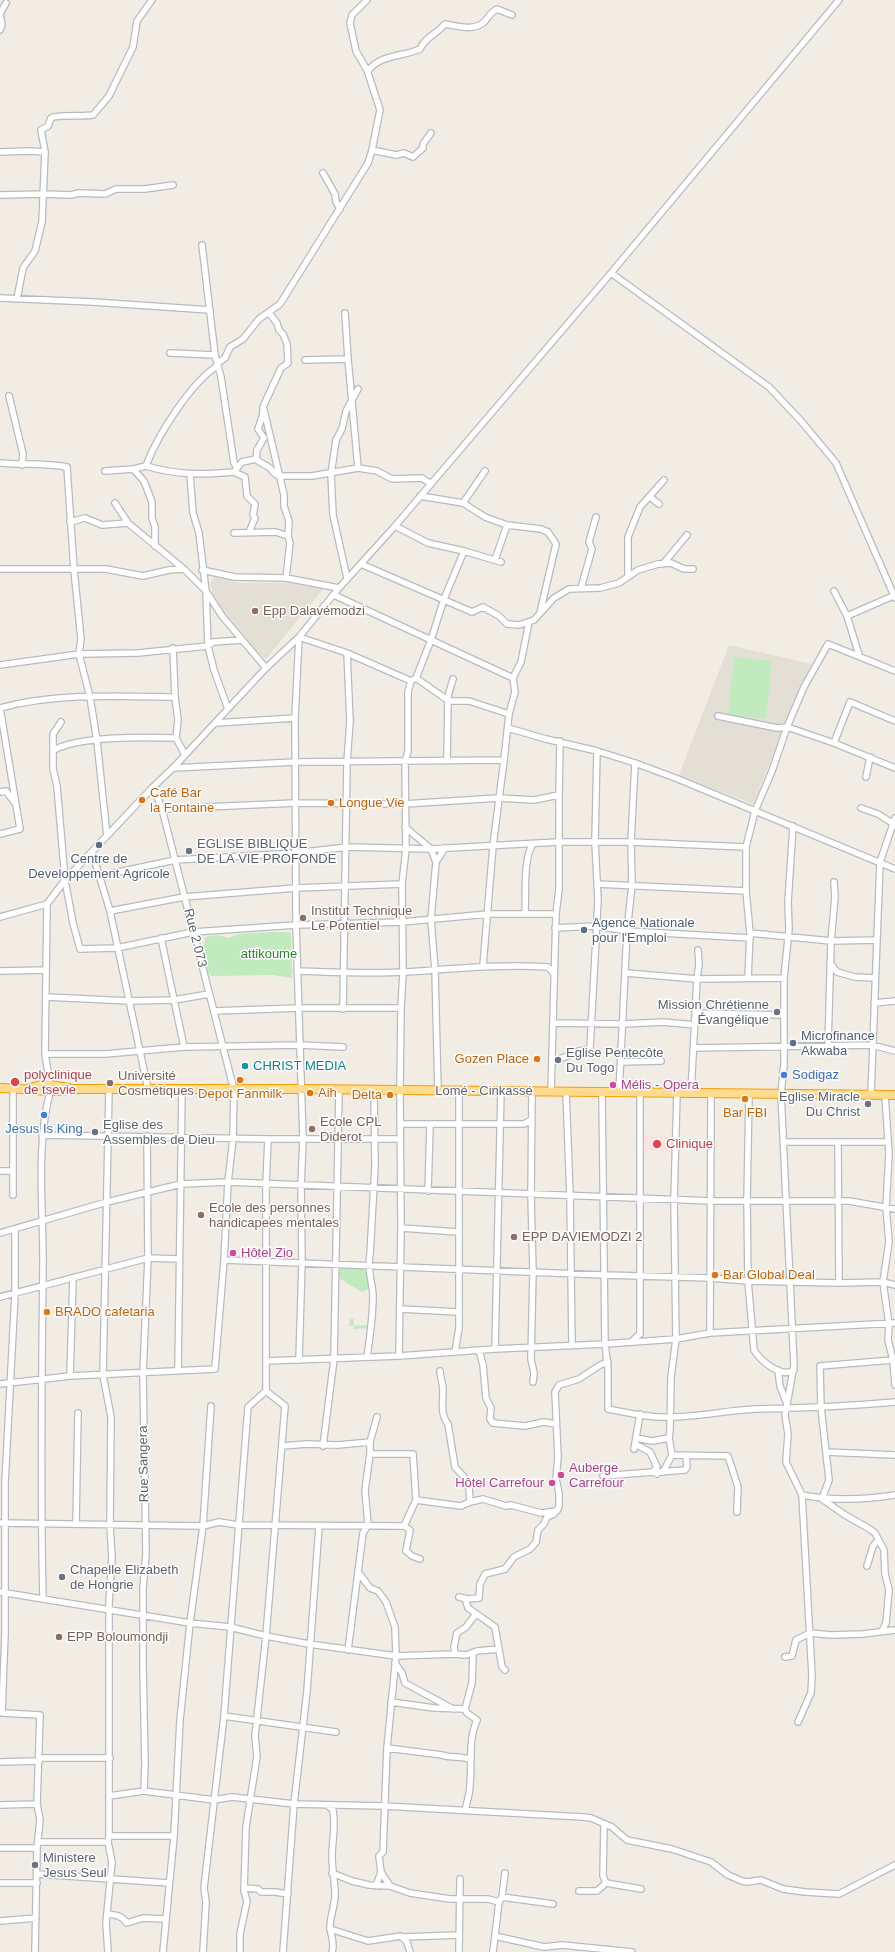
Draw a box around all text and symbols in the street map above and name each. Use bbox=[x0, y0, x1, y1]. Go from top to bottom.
place label: Epp Dalavémodzi bbox=[263, 603, 365, 619]
marker: Epp Dalavémodzi bbox=[250, 606, 260, 616]
place label: Café Bar la Fontaine bbox=[150, 785, 214, 816]
marker: Café Bar la Fontaine bbox=[137, 795, 147, 805]
place label: Longue Vie bbox=[339, 795, 405, 811]
marker: Longue Vie bbox=[326, 798, 336, 808]
place label: EGLISE BIBLIQUE DE LA VIE PROFONDE bbox=[197, 836, 336, 867]
marker: Centre de Developpement Agricole bbox=[94, 840, 104, 850]
marker: EGLISE BIBLIQUE DE LA VIE PROFONDE bbox=[184, 846, 194, 856]
place label: Centre de Developpement Agricole bbox=[28, 851, 170, 882]
place label: Institut Technique Le Potentiel bbox=[311, 903, 412, 934]
street label: Rue 2.073 bbox=[180, 907, 210, 969]
marker: Institut Technique Le Potentiel bbox=[298, 913, 308, 923]
place label: Agence Nationale pour l'Emploi bbox=[592, 915, 695, 946]
marker: Agence Nationale pour l'Emploi bbox=[579, 925, 589, 935]
park label: attikoume bbox=[241, 946, 297, 962]
place label: Mission Chrétienne Évangélique bbox=[658, 997, 769, 1028]
marker: Mission Chrétienne Évangélique bbox=[772, 1007, 782, 1017]
place label: Microfinance Akwaba bbox=[801, 1028, 875, 1059]
marker: Microfinance Akwaba bbox=[788, 1038, 798, 1048]
place label: Eglise Pentecôte Du Togo bbox=[566, 1045, 664, 1076]
place label: Gozen Place bbox=[455, 1051, 529, 1067]
marker: Gozen Place bbox=[532, 1054, 542, 1064]
marker: Eglise Pentecôte Du Togo bbox=[553, 1055, 563, 1065]
place label: CHRIST MEDIA bbox=[253, 1058, 346, 1074]
marker: CHRIST MEDIA bbox=[240, 1061, 250, 1071]
place label: polyclinique de tsevie bbox=[24, 1067, 92, 1098]
place label: Sodigaz bbox=[792, 1067, 839, 1083]
place label: Université Cosmétiques bbox=[118, 1068, 194, 1099]
marker: Sodigaz bbox=[779, 1070, 789, 1080]
marker: Depot Fanmilk bbox=[235, 1075, 245, 1085]
marker: polyclinique de tsevie bbox=[9, 1076, 21, 1088]
place label: Mélis - Opera bbox=[621, 1077, 699, 1093]
marker: Université Cosmétiques bbox=[105, 1078, 115, 1088]
marker: Mélis - Opera bbox=[608, 1080, 618, 1090]
street label: Lomé - Cinkassé bbox=[435, 1083, 533, 1099]
place label: Aih bbox=[318, 1085, 337, 1101]
place label: Depot Fanmilk bbox=[198, 1086, 282, 1102]
place label: Delta bbox=[352, 1087, 382, 1103]
marker: Aih bbox=[305, 1088, 315, 1098]
place label: Eglise Miracle Du Christ bbox=[779, 1089, 860, 1120]
marker: Delta bbox=[385, 1090, 395, 1100]
marker: Bar FBI bbox=[740, 1094, 750, 1104]
marker: Eglise Miracle Du Christ bbox=[863, 1099, 873, 1109]
place label: Bar FBI bbox=[723, 1105, 767, 1121]
marker: Jesus Is King bbox=[39, 1110, 49, 1120]
place label: Ecole CPL Diderot bbox=[320, 1114, 381, 1145]
place label: Eglise des Assembles de Dieu bbox=[103, 1117, 215, 1148]
place label: Jesus Is King bbox=[5, 1121, 83, 1137]
marker: Ecole CPL Diderot bbox=[307, 1124, 317, 1134]
marker: Eglise des Assembles de Dieu bbox=[90, 1127, 100, 1137]
place label: Clinique bbox=[666, 1136, 713, 1152]
marker: Clinique bbox=[651, 1138, 663, 1150]
place label: Ecole des personnes handicapees mentales bbox=[209, 1200, 339, 1231]
marker: Ecole des personnes handicapees mentales bbox=[196, 1210, 206, 1220]
place label: EPP DAVIEMODZI 2 bbox=[522, 1229, 642, 1245]
marker: EPP DAVIEMODZI 2 bbox=[509, 1232, 519, 1242]
place label: Hôtel Zio bbox=[241, 1245, 293, 1261]
marker: Hôtel Zio bbox=[228, 1248, 238, 1258]
place label: Bar Global Deal bbox=[723, 1267, 815, 1283]
marker: Bar Global Deal bbox=[710, 1270, 720, 1280]
place label: BRADO cafetaria bbox=[55, 1304, 155, 1320]
marker: BRADO cafetaria bbox=[42, 1307, 52, 1317]
street label: Rue Sangera bbox=[136, 1426, 152, 1502]
place label: Auberge Carrefour bbox=[569, 1460, 624, 1491]
marker: Auberge Carrefour bbox=[556, 1470, 566, 1480]
place label: Hôtel Carrefour bbox=[455, 1475, 544, 1491]
marker: Hôtel Carrefour bbox=[547, 1478, 557, 1488]
place label: Chapelle Elizabeth de Hongrie bbox=[70, 1562, 178, 1593]
marker: Chapelle Elizabeth de Hongrie bbox=[57, 1572, 67, 1582]
place label: EPP Boloumondji bbox=[67, 1629, 168, 1645]
marker: EPP Boloumondji bbox=[54, 1632, 64, 1642]
place label: Ministere Jesus Seul bbox=[43, 1850, 107, 1881]
marker: Ministere Jesus Seul bbox=[30, 1860, 40, 1870]

